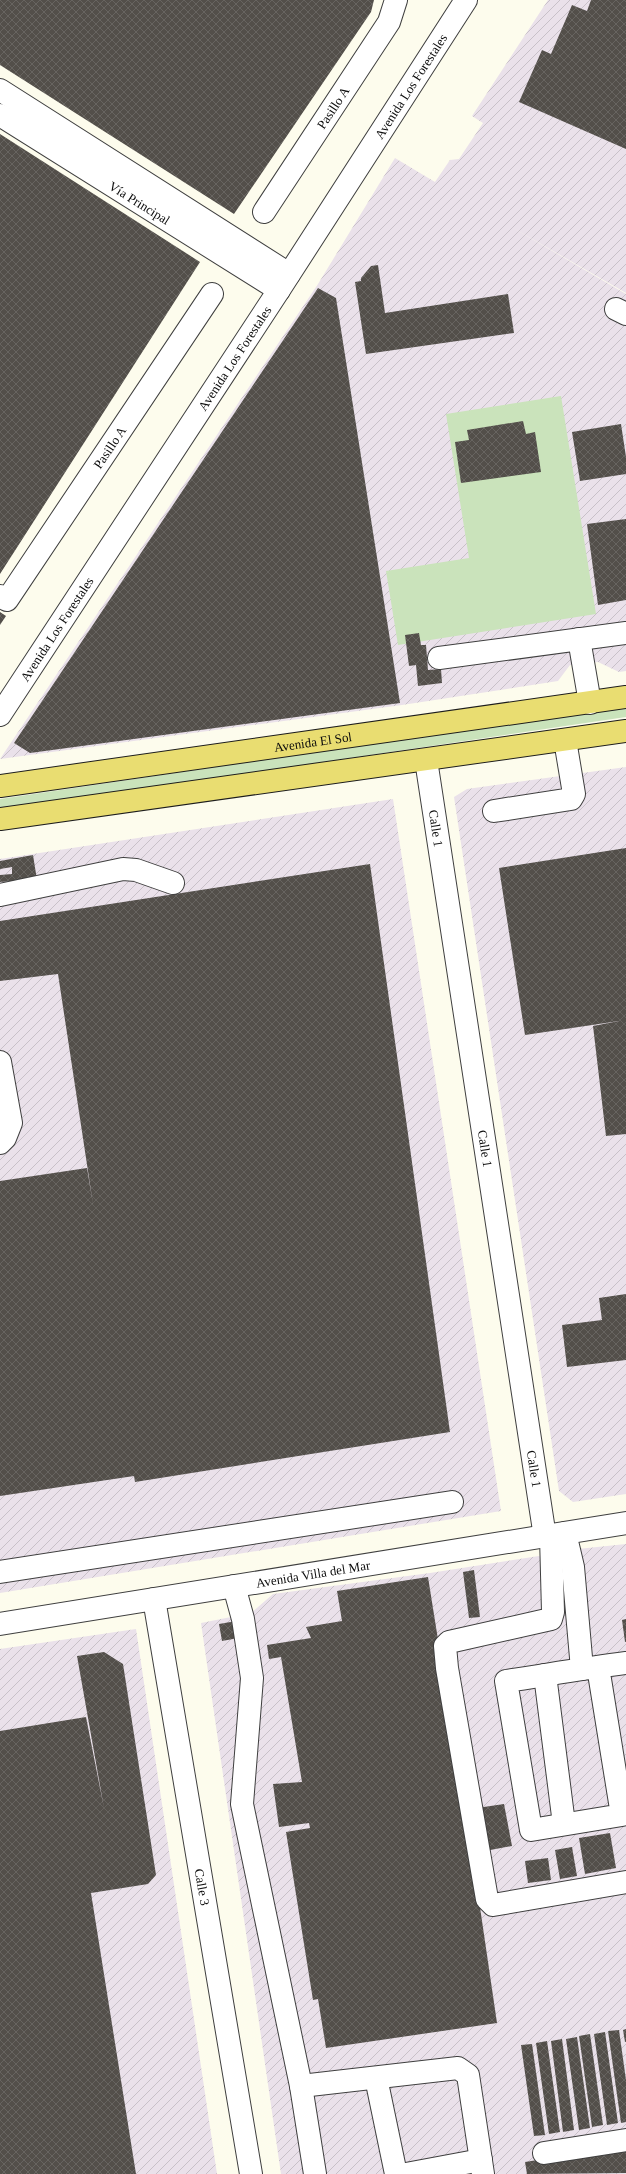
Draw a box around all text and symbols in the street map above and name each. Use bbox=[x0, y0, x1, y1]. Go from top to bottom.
street label: Avenida Los Forestales bbox=[372, 31, 450, 142]
street label: Pasillo A bbox=[314, 83, 353, 132]
street label: Vía Principal bbox=[106, 178, 173, 228]
street label: Avenida Los Forestales bbox=[195, 303, 274, 413]
street label: Pasillo A bbox=[90, 423, 130, 471]
street label: Avenida Los Forestales bbox=[17, 574, 97, 684]
street label: Avenida El Sol bbox=[273, 729, 353, 755]
street label: Calle 1 bbox=[426, 809, 446, 848]
street label: Calle 1 bbox=[475, 1129, 495, 1168]
street label: Calle 1 bbox=[524, 1449, 544, 1488]
street label: Avenida Villa del Mar bbox=[255, 1557, 372, 1591]
street label: Calle 3 bbox=[192, 1867, 213, 1907]

